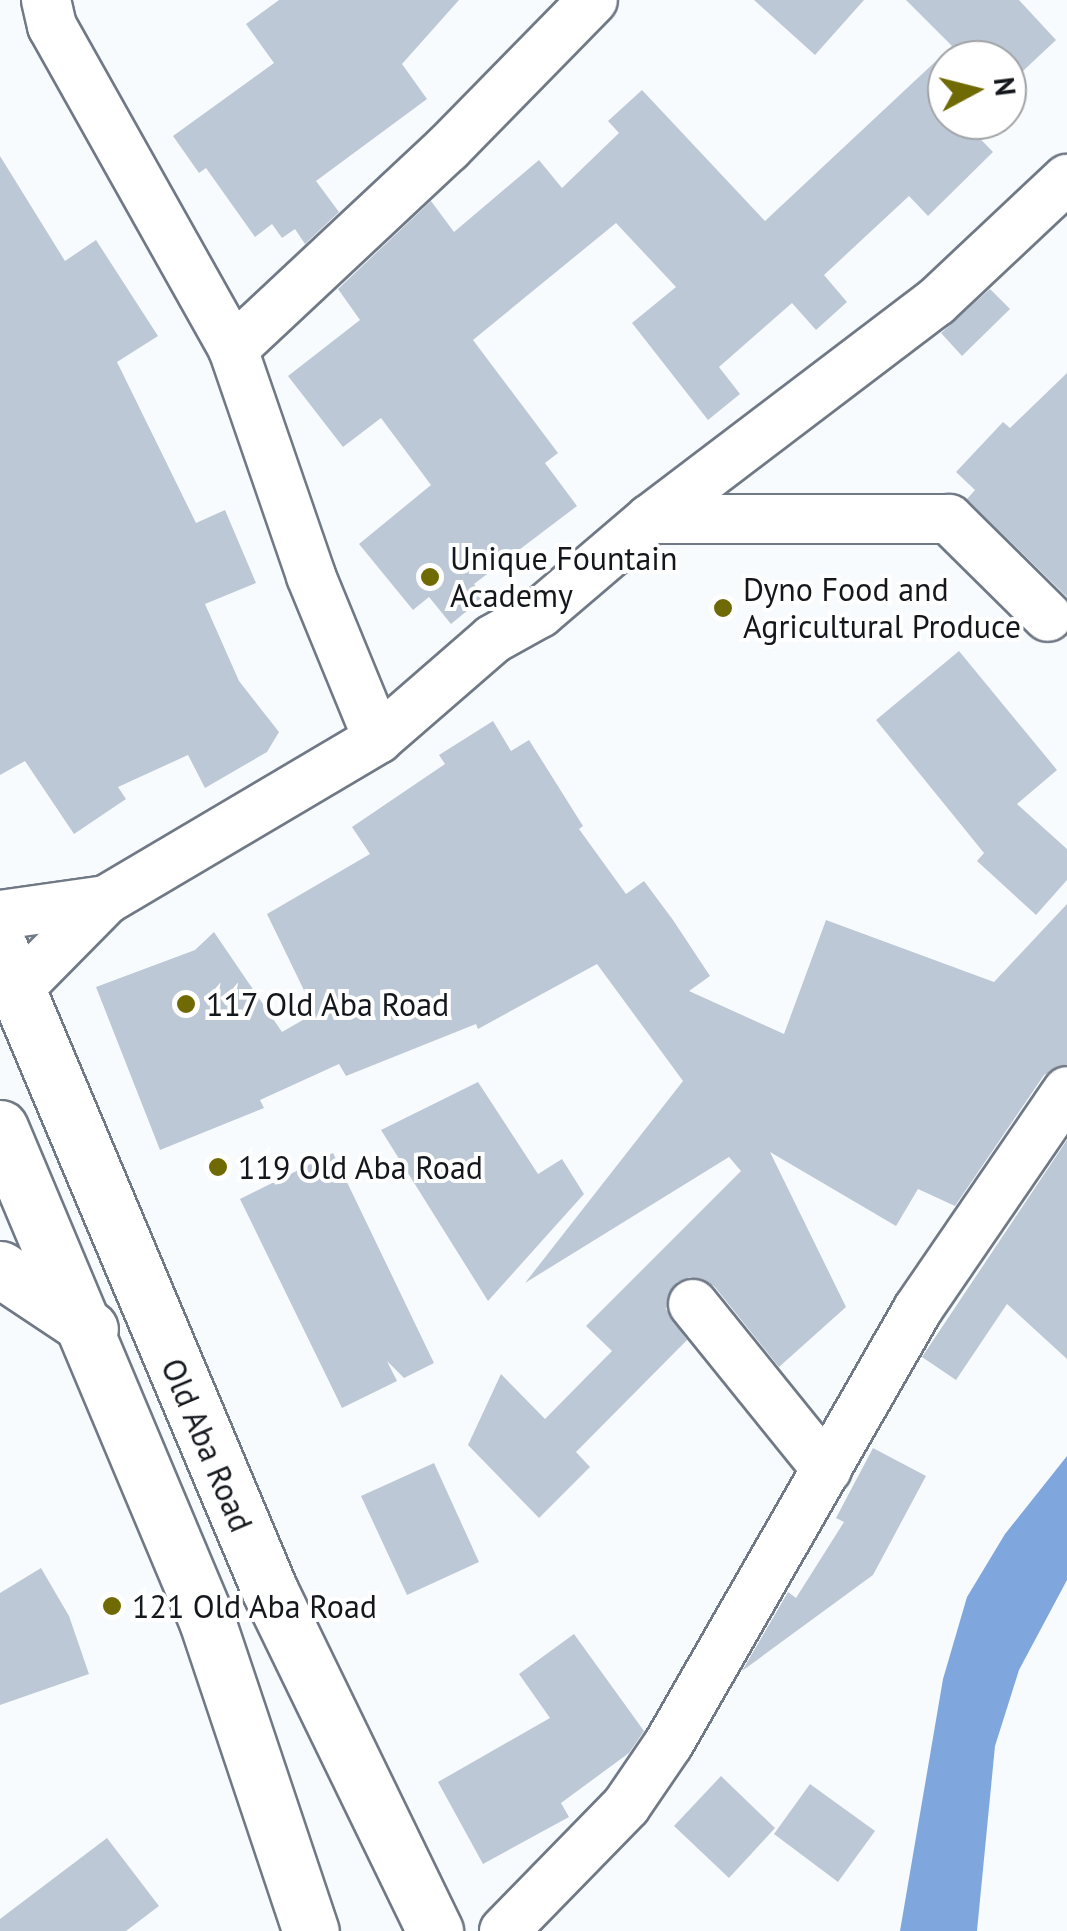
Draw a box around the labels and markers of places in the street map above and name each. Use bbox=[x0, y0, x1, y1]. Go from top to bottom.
place label: Unique Fountain Academy bbox=[450, 540, 677, 615]
marker: Unique Fountain Academy bbox=[419, 566, 441, 588]
place label: Dyno Food and Agricultural Produce bbox=[743, 571, 1021, 646]
marker: Dyno Food and Agricultural Produce bbox=[712, 597, 734, 619]
place label: 117 Old Aba Road bbox=[206, 985, 452, 1023]
marker: 117 Old Aba Road bbox=[175, 993, 197, 1015]
place label: 119 Old Aba Road bbox=[238, 1148, 484, 1186]
marker: 119 Old Aba Road bbox=[207, 1156, 229, 1178]
place label: 121 Old Aba Road bbox=[132, 1587, 378, 1625]
marker: 121 Old Aba Road bbox=[101, 1595, 123, 1617]

